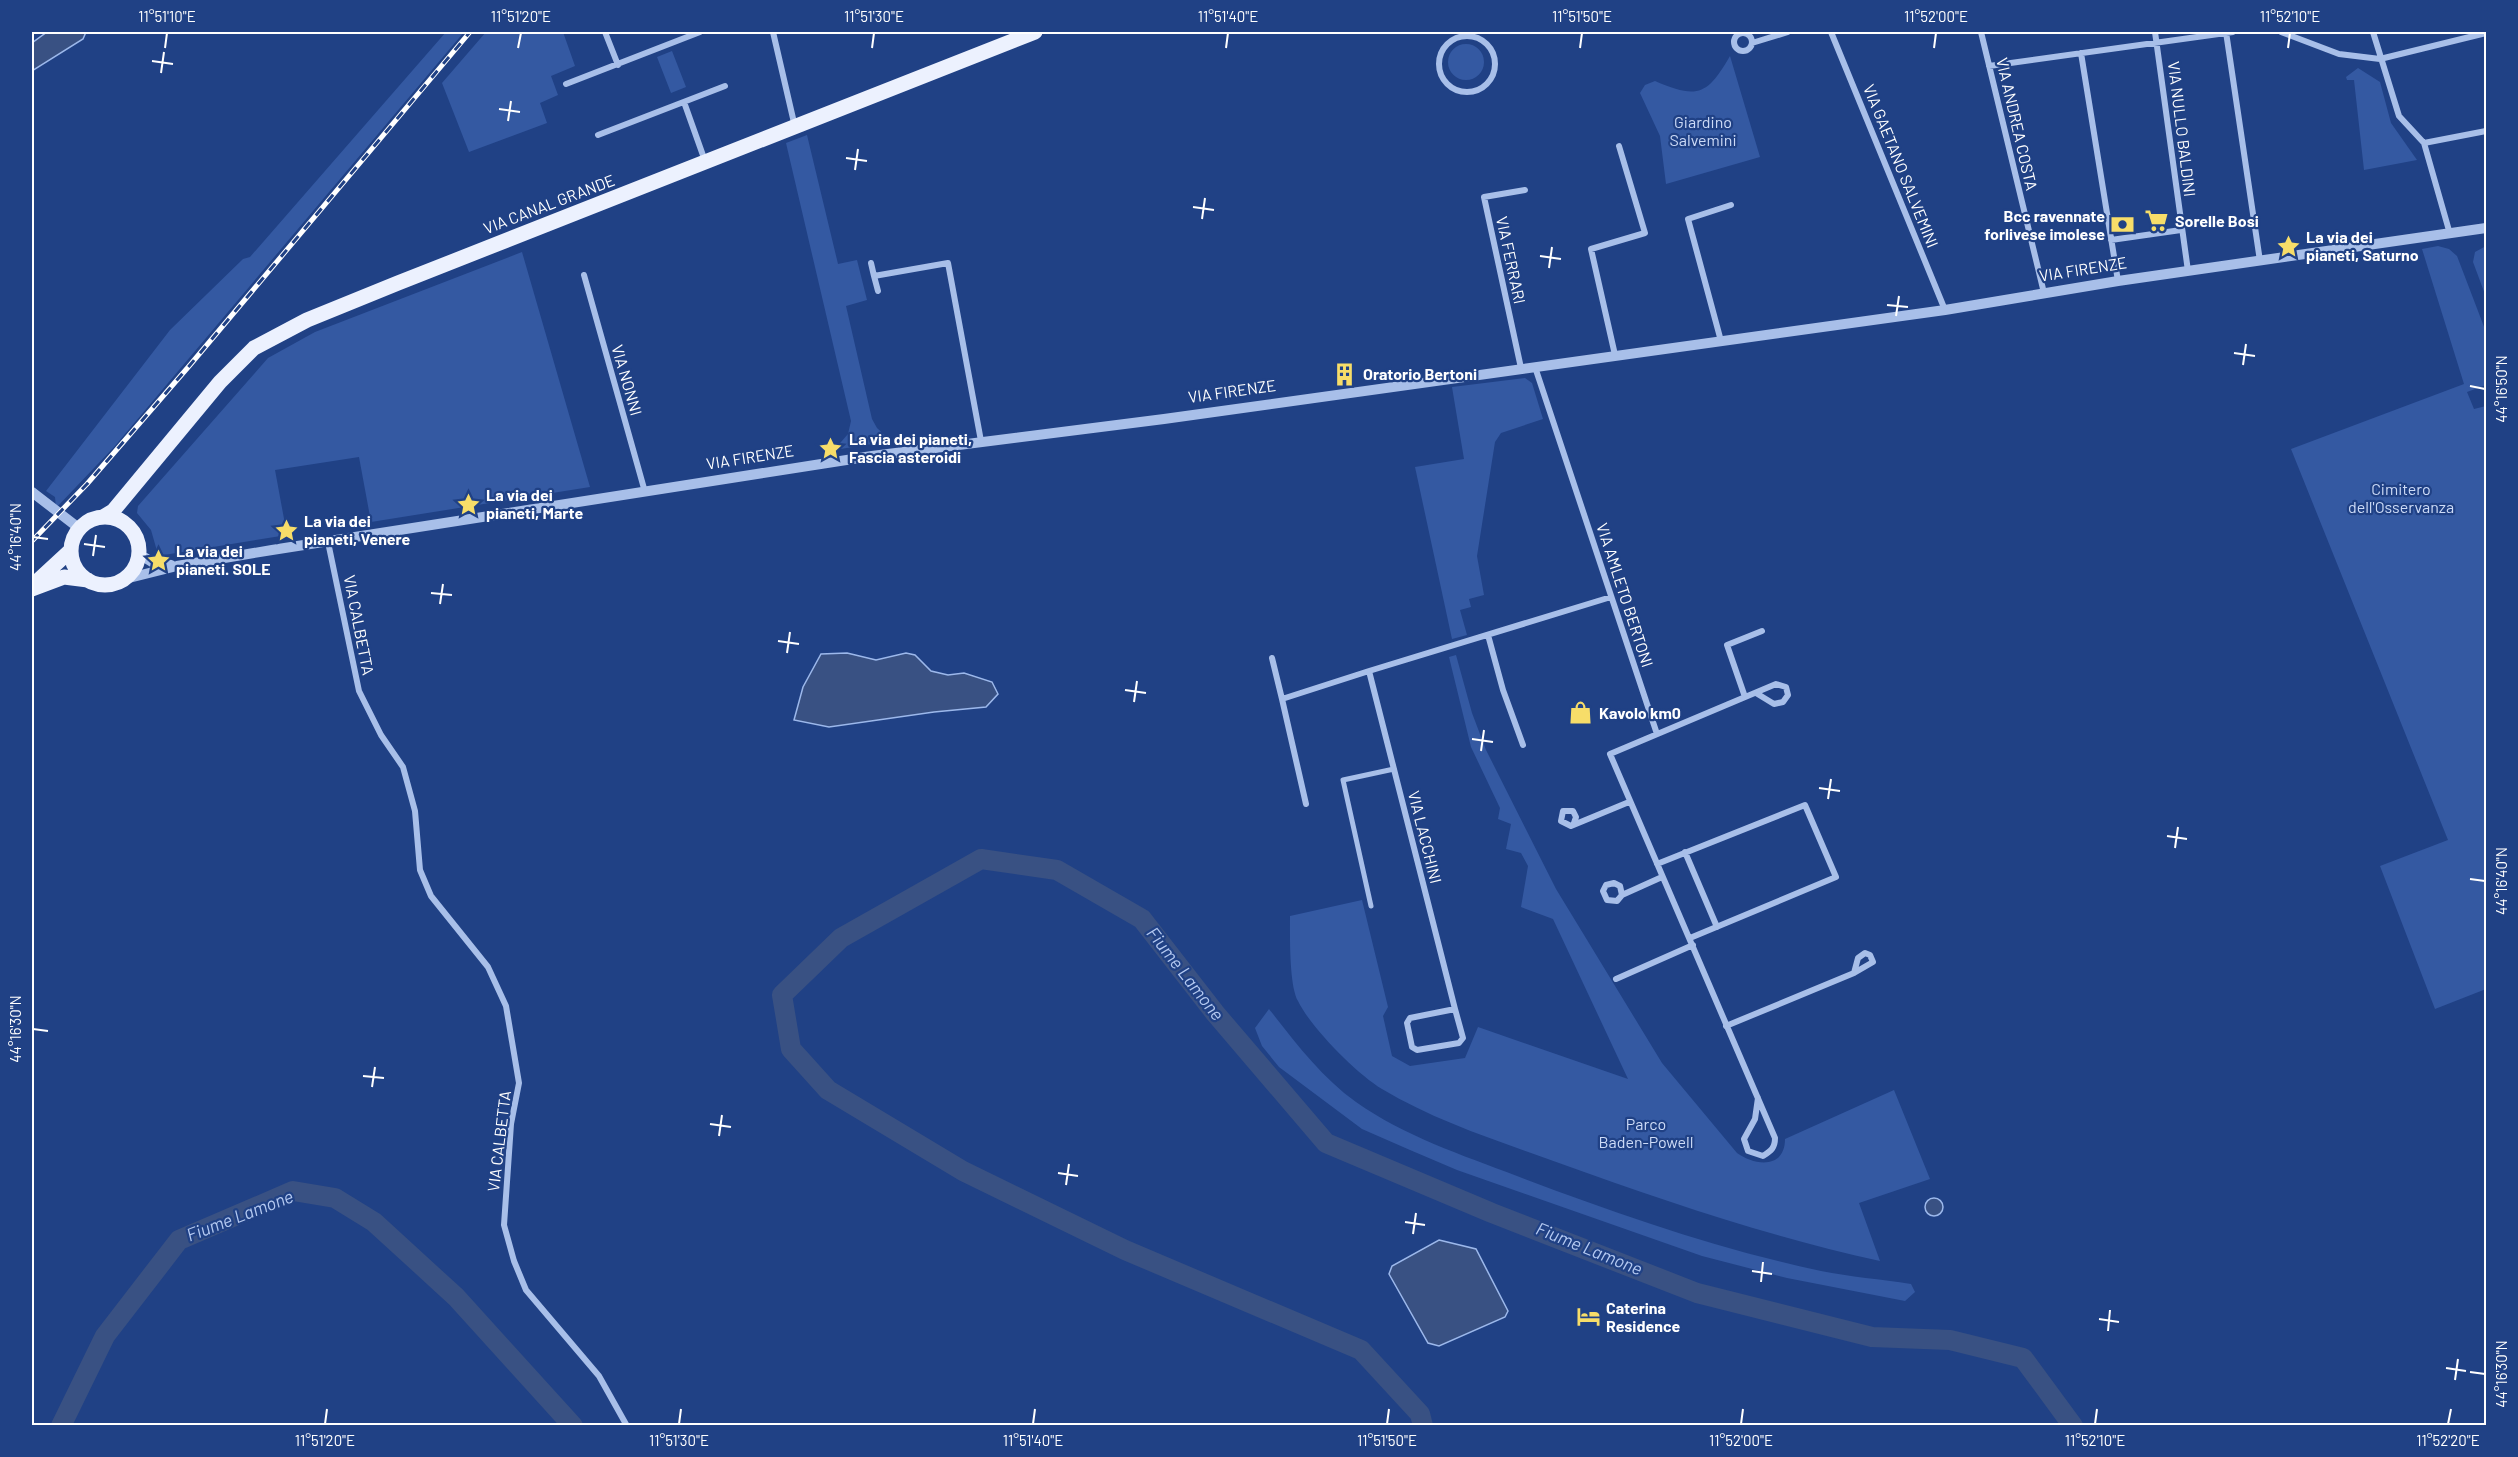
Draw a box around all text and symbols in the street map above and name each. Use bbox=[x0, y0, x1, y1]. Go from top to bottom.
text: 11°51'10"E bbox=[138, 7, 196, 25]
text: 11°51'20"E bbox=[491, 7, 551, 25]
text: 11°51'30"E bbox=[844, 7, 904, 25]
text: 11°51'40"E bbox=[1198, 7, 1258, 25]
text: 11°51'50"E bbox=[1552, 7, 1612, 25]
text: 11°52'00"E bbox=[1904, 7, 1968, 25]
text: 11°52'10"E bbox=[2260, 7, 2320, 25]
street label: VIA ANDREA COSTA bbox=[1993, 56, 2042, 192]
street label: VIA NULLO BALDINI bbox=[2165, 60, 2200, 198]
street label: VIA GAETANO SALVEMINI bbox=[1860, 81, 1943, 250]
park label: Giardino Salvemini bbox=[1669, 112, 1737, 149]
street label: VIA CANAL GRANDE bbox=[481, 170, 617, 237]
place label: Bcc ravennate forlivese imolese bbox=[1984, 206, 2105, 243]
supermarket icon: Sorelle Bosi bbox=[2144, 208, 2170, 234]
place label: Sorelle Bosi bbox=[2175, 211, 2259, 230]
bank icon: Bcc ravennate forlivese imolese bbox=[2110, 212, 2136, 238]
street label: VIA FERRARI bbox=[1493, 214, 1530, 305]
place label: La via dei pianeti, Saturno bbox=[2306, 227, 2419, 264]
place icon: La via dei pianeti, Saturno bbox=[2275, 233, 2301, 259]
street label: VIA FIRENZE bbox=[2038, 252, 2128, 285]
street label: VIA NONNI bbox=[608, 342, 647, 417]
text: 44°16'50"N bbox=[2492, 355, 2510, 423]
building icon: Oratorio Bertoni bbox=[1332, 361, 1358, 387]
place label: Oratorio Bertoni bbox=[1363, 364, 1477, 383]
street label: VIA FIRENZE bbox=[1187, 375, 1277, 406]
place label: La via dei pianeti, Fascia asteroidi bbox=[849, 429, 972, 466]
place icon: La via dei pianeti, Fascia asteroidi bbox=[818, 435, 844, 461]
street label: VIA FIRENZE bbox=[705, 440, 795, 473]
park label: Cimitero dell'Osservanza bbox=[2348, 479, 2454, 516]
place label: La via dei pianeti, Marte bbox=[486, 485, 584, 522]
place icon: La via dei pianeti, Marte bbox=[455, 491, 481, 517]
text: 44°16'40"N bbox=[6, 503, 24, 571]
place label: La via dei pianeti, Venere bbox=[304, 511, 411, 548]
place icon: La via dei pianeti, Venere bbox=[273, 517, 299, 543]
street label: VIA AMLETO BERTONI bbox=[1593, 520, 1658, 669]
place label: La via dei pianeti. SOLE bbox=[176, 541, 271, 578]
place icon: La via dei pianeti. SOLE bbox=[145, 547, 171, 573]
street label: VIA CALBETTA bbox=[340, 573, 379, 677]
shop icon: Kavolo km0 bbox=[1568, 700, 1594, 726]
place label: Kavolo km0 bbox=[1599, 703, 1681, 722]
street label: VIA LACCHINI bbox=[1405, 789, 1446, 885]
text: 44°16'40"N bbox=[2492, 847, 2510, 915]
water label: Fiume Lamone bbox=[1142, 922, 1229, 1025]
text: 44°16'30"N bbox=[6, 995, 24, 1063]
street label: VIA CALBETTA bbox=[483, 1089, 514, 1193]
park label: Parco Baden-Powell bbox=[1599, 1114, 1693, 1151]
water label: Fiume Lamone bbox=[183, 1185, 296, 1246]
water label: Fiume Lamone bbox=[1533, 1217, 1646, 1279]
place label: Caterina Residence bbox=[1606, 1298, 1680, 1335]
hotel icon: Caterina Residence bbox=[1575, 1304, 1601, 1330]
text: 44°16'30"N bbox=[2492, 1340, 2510, 1408]
text: 11°51'20"E bbox=[295, 1431, 355, 1449]
text: 11°51'30"E bbox=[649, 1431, 709, 1449]
text: 11°51'40"E bbox=[1003, 1431, 1063, 1449]
text: 11°51'50"E bbox=[1357, 1431, 1417, 1449]
text: 11°52'00"E bbox=[1709, 1431, 1773, 1449]
text: 11°52'10"E bbox=[2065, 1431, 2125, 1449]
text: 11°52'20"E bbox=[2416, 1431, 2480, 1449]

